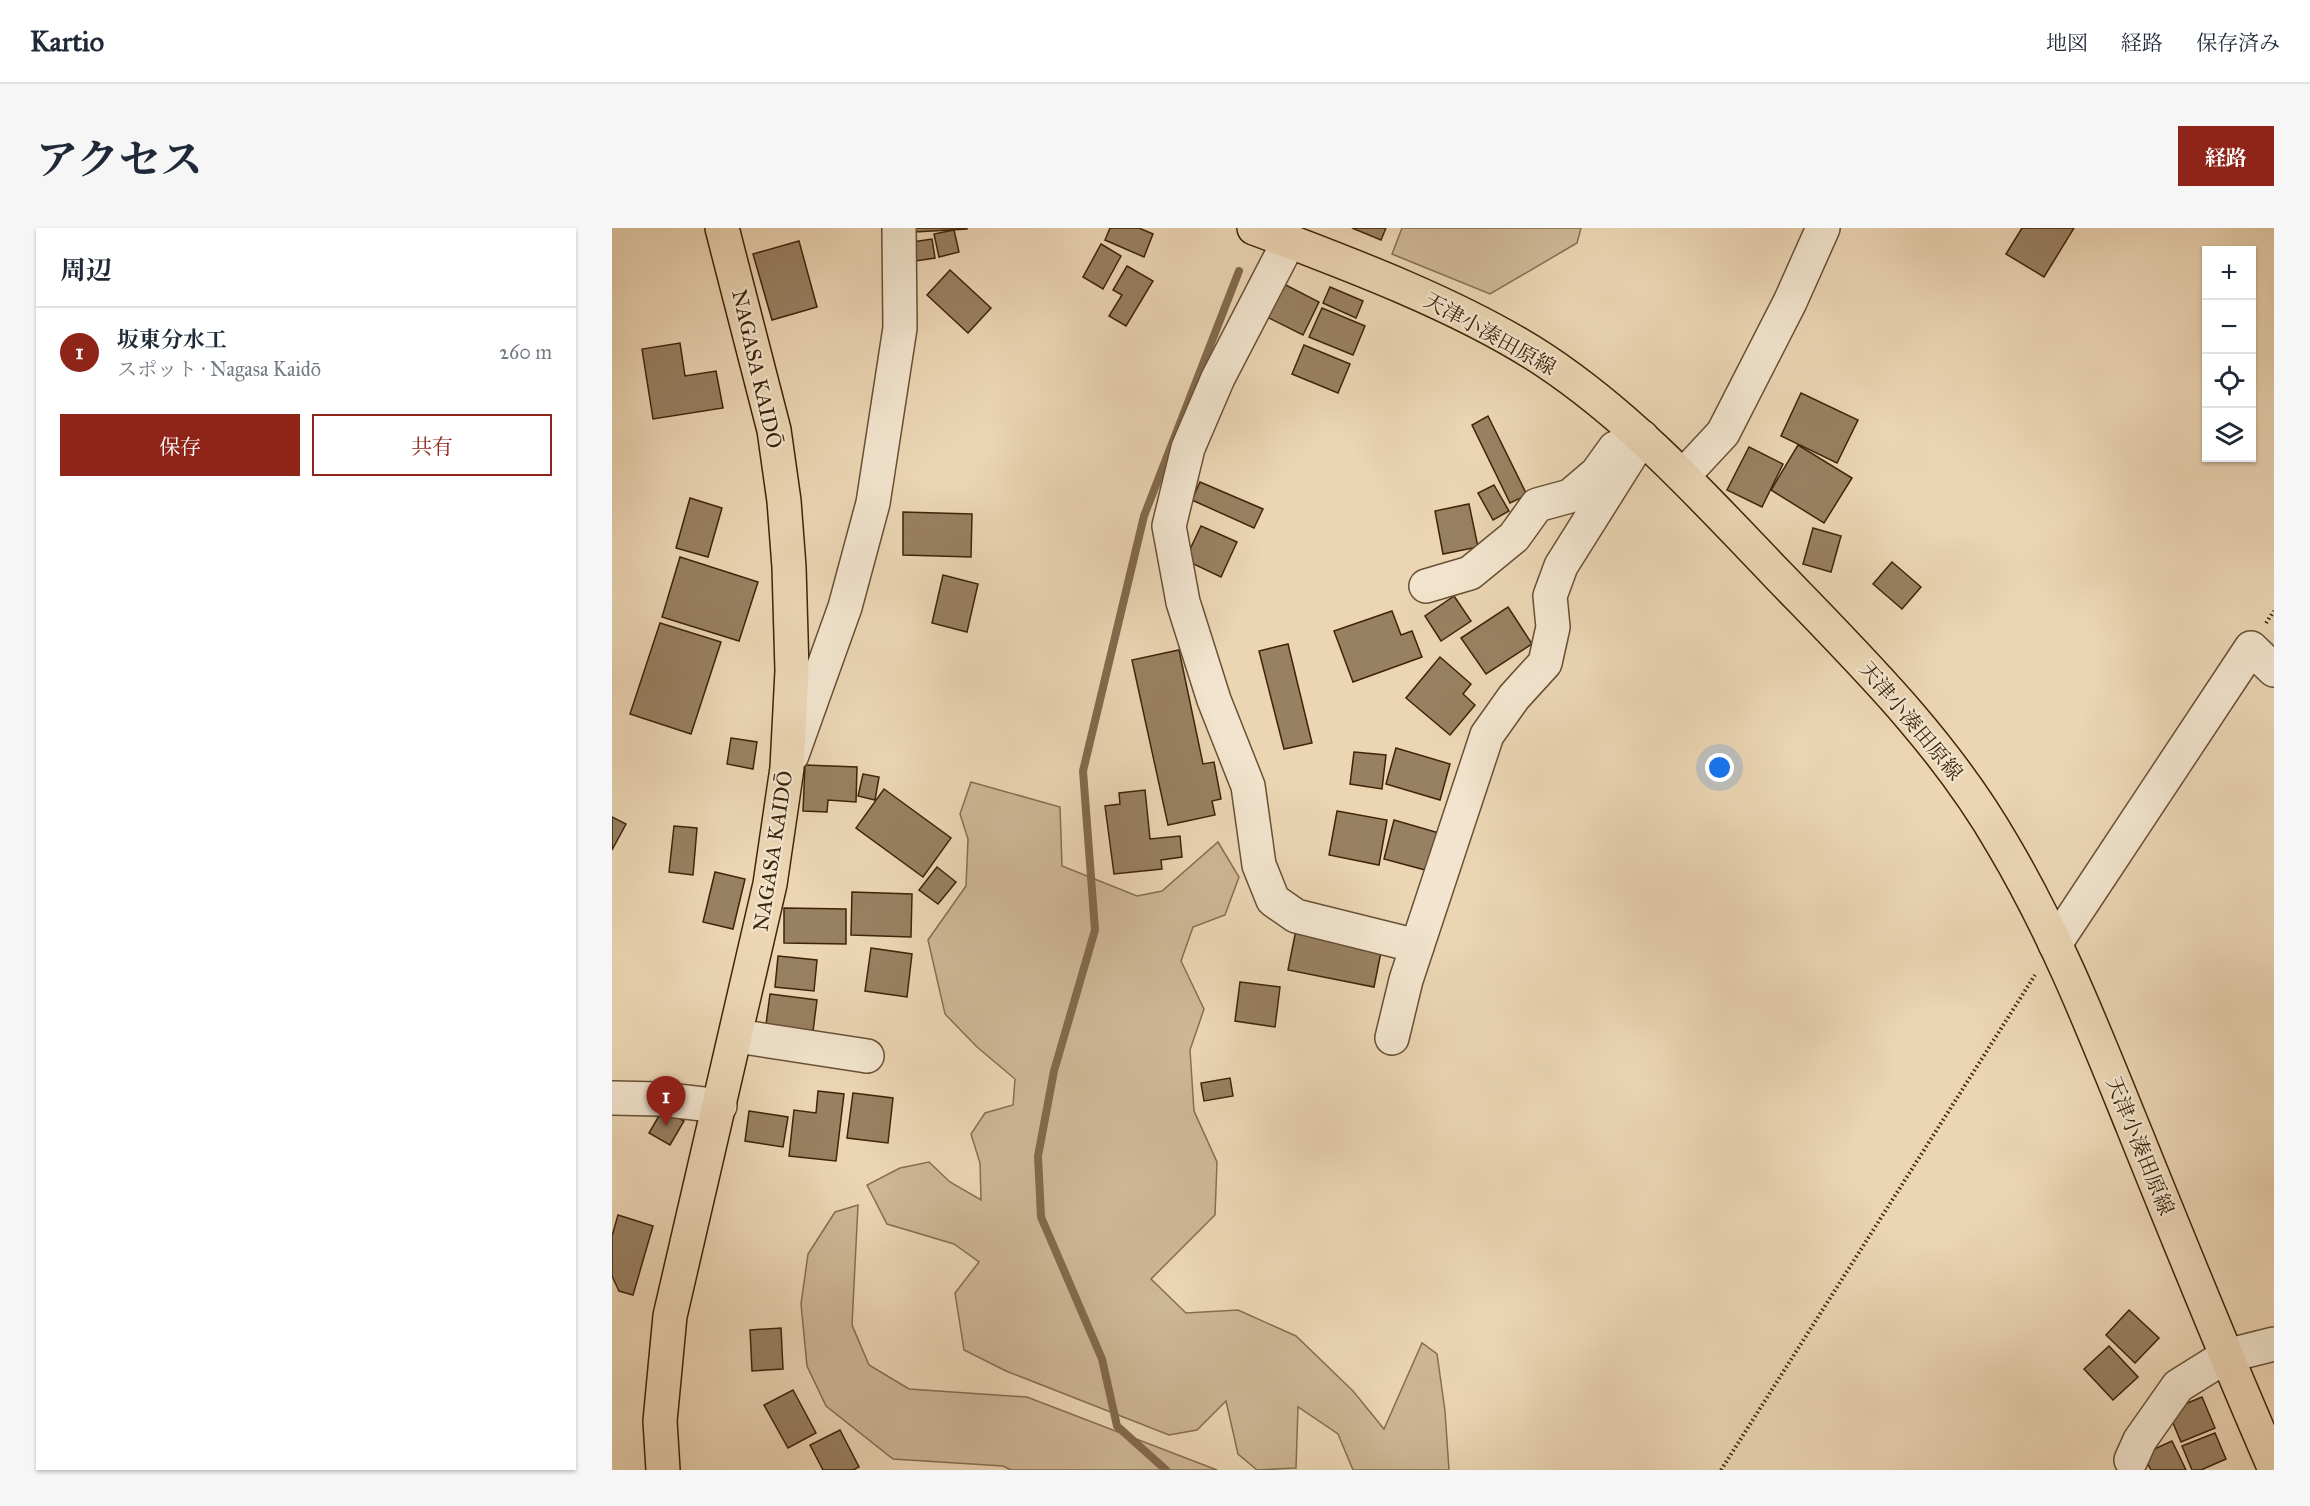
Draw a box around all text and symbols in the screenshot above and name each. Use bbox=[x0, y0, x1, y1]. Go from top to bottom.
text: Kartio bbox=[30, 24, 104, 59]
text: 地図 bbox=[2046, 30, 2088, 56]
text: 経路 bbox=[2121, 30, 2163, 56]
text: 保存済み bbox=[2196, 30, 2280, 56]
button: 経路 bbox=[2178, 126, 2274, 186]
text: アクセス bbox=[36, 134, 203, 186]
map controls bbox=[2202, 246, 2256, 462]
button: + bbox=[2202, 246, 2256, 300]
text: 周辺 bbox=[60, 254, 112, 286]
street label: NAGASA KAIDŌ bbox=[726, 287, 788, 451]
street label: 天津小湊田原線 bbox=[1419, 287, 1561, 381]
button: − bbox=[2202, 300, 2256, 354]
text: 坂東分水工 bbox=[117, 326, 227, 353]
text: 1 bbox=[76, 340, 83, 364]
text: 260 m bbox=[499, 340, 552, 364]
button: locate bbox=[2202, 354, 2256, 408]
text: スポット · Nagasa Kaidō bbox=[117, 357, 321, 381]
button: layers bbox=[2202, 408, 2256, 462]
button: 保存 bbox=[60, 414, 300, 476]
button: 共有 bbox=[312, 414, 552, 476]
street label: 天津小湊田原線 bbox=[1854, 656, 1968, 786]
your location bbox=[1705, 753, 1734, 782]
street label: NAGASA KAIDŌ bbox=[747, 769, 799, 933]
street label: 天津小湊田原線 bbox=[2100, 1073, 2180, 1219]
pin: 1 bbox=[646, 1076, 686, 1126]

